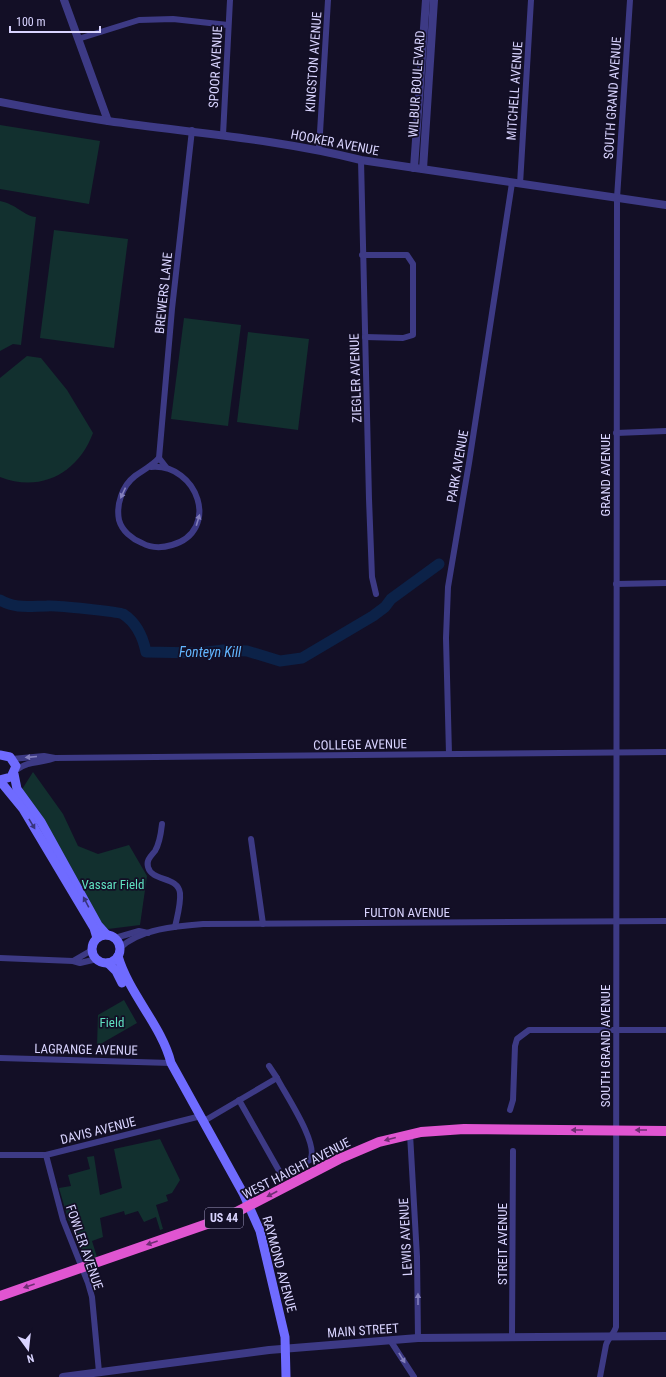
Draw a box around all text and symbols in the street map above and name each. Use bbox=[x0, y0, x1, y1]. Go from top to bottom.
scale bar bbox=[10, 8, 100, 34]
street label: KINGSTON AVENUE bbox=[303, 11, 324, 113]
text: 100 m bbox=[16, 15, 46, 29]
street label: SPOOR AVENUE bbox=[206, 26, 225, 108]
street label: WILBUR BOULEVARD bbox=[405, 30, 428, 138]
street label: SOUTH GRAND AVENUE bbox=[601, 36, 624, 160]
street label: MITCHELL AVENUE bbox=[504, 41, 525, 141]
street label: HOOKER AVENUE bbox=[289, 127, 380, 158]
street label: BREWERS LANE bbox=[152, 252, 175, 334]
street label: ZIEGLER AVENUE bbox=[346, 333, 365, 423]
street label: PARK AVENUE bbox=[444, 429, 471, 503]
street label: GRAND AVENUE bbox=[598, 433, 613, 517]
one-way arrow bbox=[120, 487, 126, 499]
one-way arrow bbox=[195, 514, 201, 526]
water label: Fonteyn Kill bbox=[179, 644, 242, 660]
street label: COLLEGE AVENUE bbox=[313, 736, 407, 753]
one-way arrow bbox=[25, 753, 37, 760]
one-way arrow bbox=[28, 818, 35, 830]
park label: Vassar Field bbox=[81, 877, 145, 892]
one-way arrow bbox=[83, 896, 90, 908]
street label: FULTON AVENUE bbox=[364, 905, 450, 920]
street label: SOUTH GRAND AVENUE bbox=[598, 985, 613, 1107]
park label: Field bbox=[100, 1015, 124, 1030]
street label: LAGRANGE AVENUE bbox=[34, 1041, 138, 1058]
street label: DAVIS AVENUE bbox=[59, 1114, 137, 1147]
one-way arrow bbox=[570, 1127, 583, 1133]
one-way arrow bbox=[635, 1127, 647, 1134]
street label: WEST HAIGHT AVENUE bbox=[240, 1135, 353, 1202]
one-way arrow bbox=[384, 1136, 396, 1142]
one-way arrow bbox=[267, 1191, 278, 1197]
street label: LEWIS AVENUE bbox=[396, 1198, 415, 1276]
street label: FOWLER AVENUE bbox=[63, 1203, 106, 1292]
street label: STREIT AVENUE bbox=[495, 1203, 510, 1285]
road number: US 44 bbox=[205, 1208, 243, 1228]
street label: RAYMOND AVENUE bbox=[259, 1214, 300, 1314]
one-way arrow bbox=[146, 1240, 158, 1246]
one-way arrow bbox=[23, 1283, 35, 1289]
one-way arrow bbox=[415, 1292, 421, 1305]
street label: MAIN STREET bbox=[327, 1320, 400, 1340]
north arrow bbox=[8, 1329, 48, 1369]
text: N bbox=[25, 1351, 35, 1365]
one-way arrow bbox=[398, 1353, 406, 1363]

